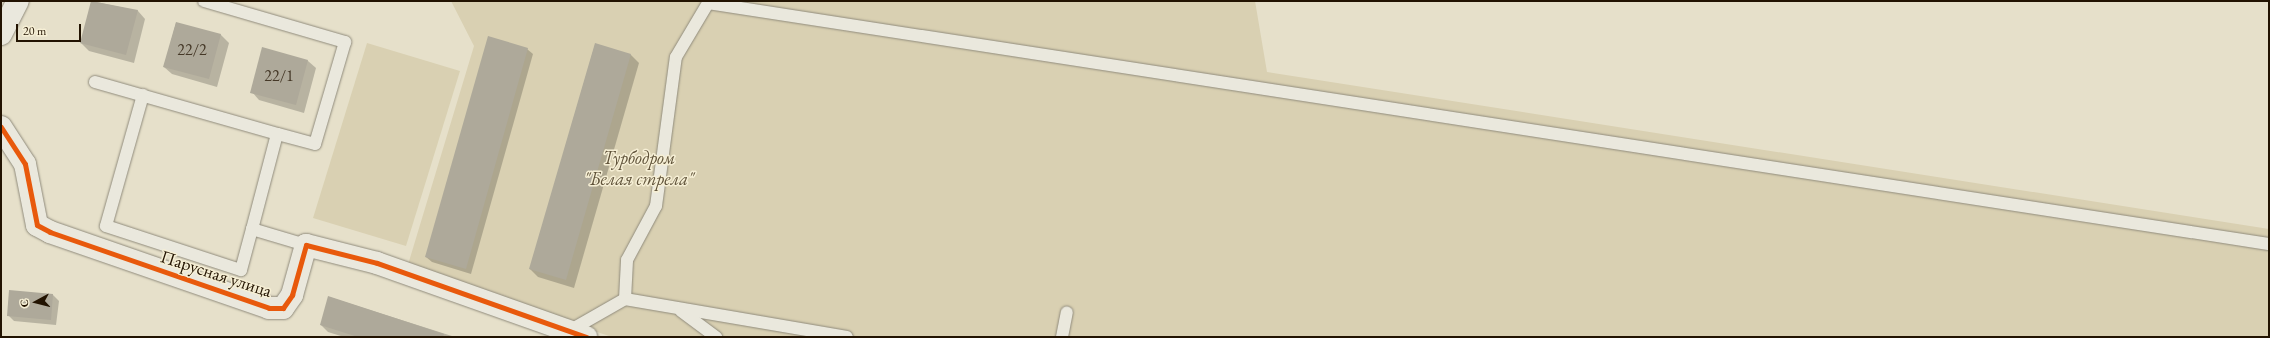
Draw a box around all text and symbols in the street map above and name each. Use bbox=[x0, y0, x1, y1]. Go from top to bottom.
scale bar bbox=[18, 16, 83, 42]
text: 20 m bbox=[23, 23, 46, 39]
house number: 22/2 bbox=[177, 40, 207, 60]
house number: 22/1 bbox=[264, 66, 294, 86]
park label: Турбодром "Белая стрела" bbox=[584, 148, 694, 190]
street label: Парусная улица bbox=[158, 246, 274, 302]
north arrow bbox=[16, 282, 56, 322]
text: С bbox=[17, 299, 32, 308]

